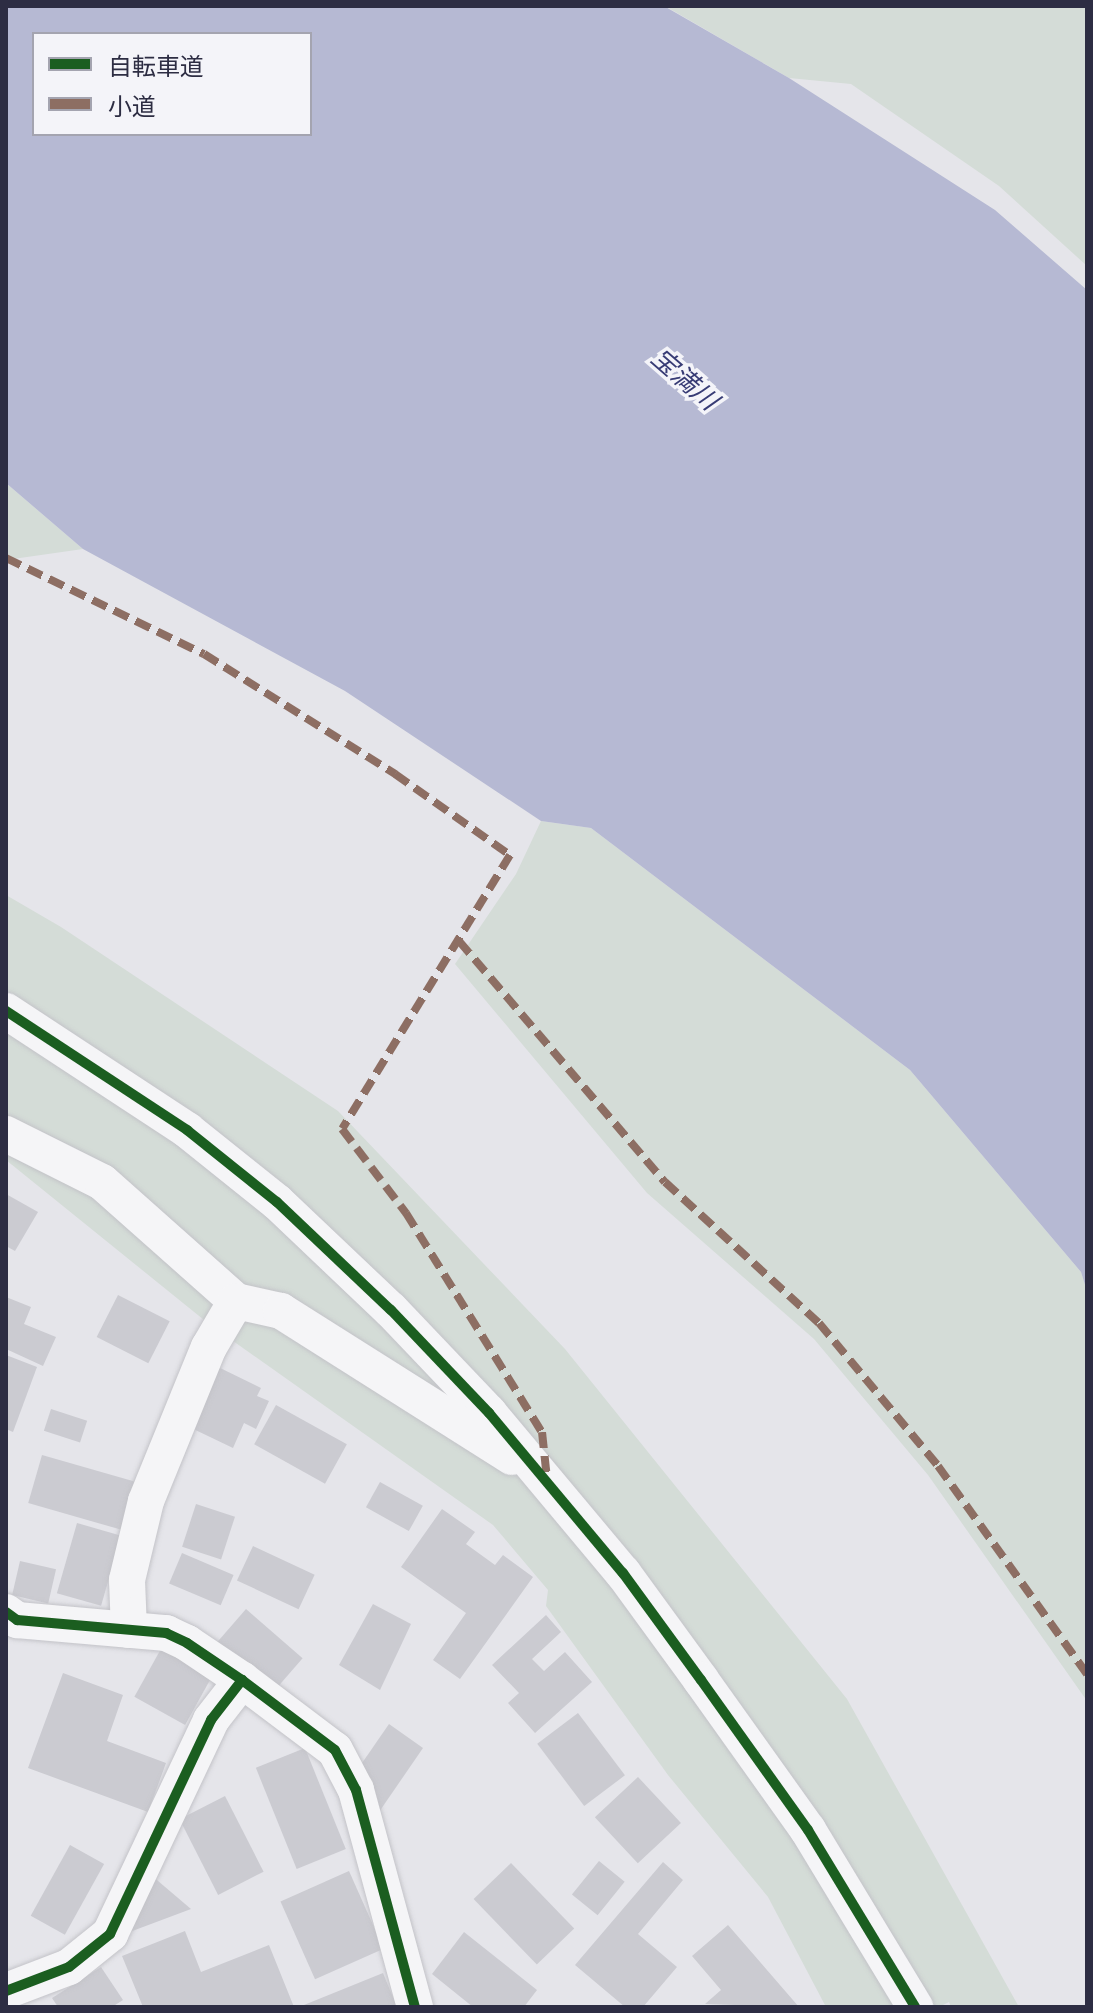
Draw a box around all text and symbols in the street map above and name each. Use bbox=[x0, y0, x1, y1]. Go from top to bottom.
legend bbox=[32, 32, 312, 136]
text: 自転車道 bbox=[108, 49, 204, 82]
text: 小道 bbox=[108, 89, 156, 122]
water label: 宝満川 bbox=[645, 342, 725, 416]

